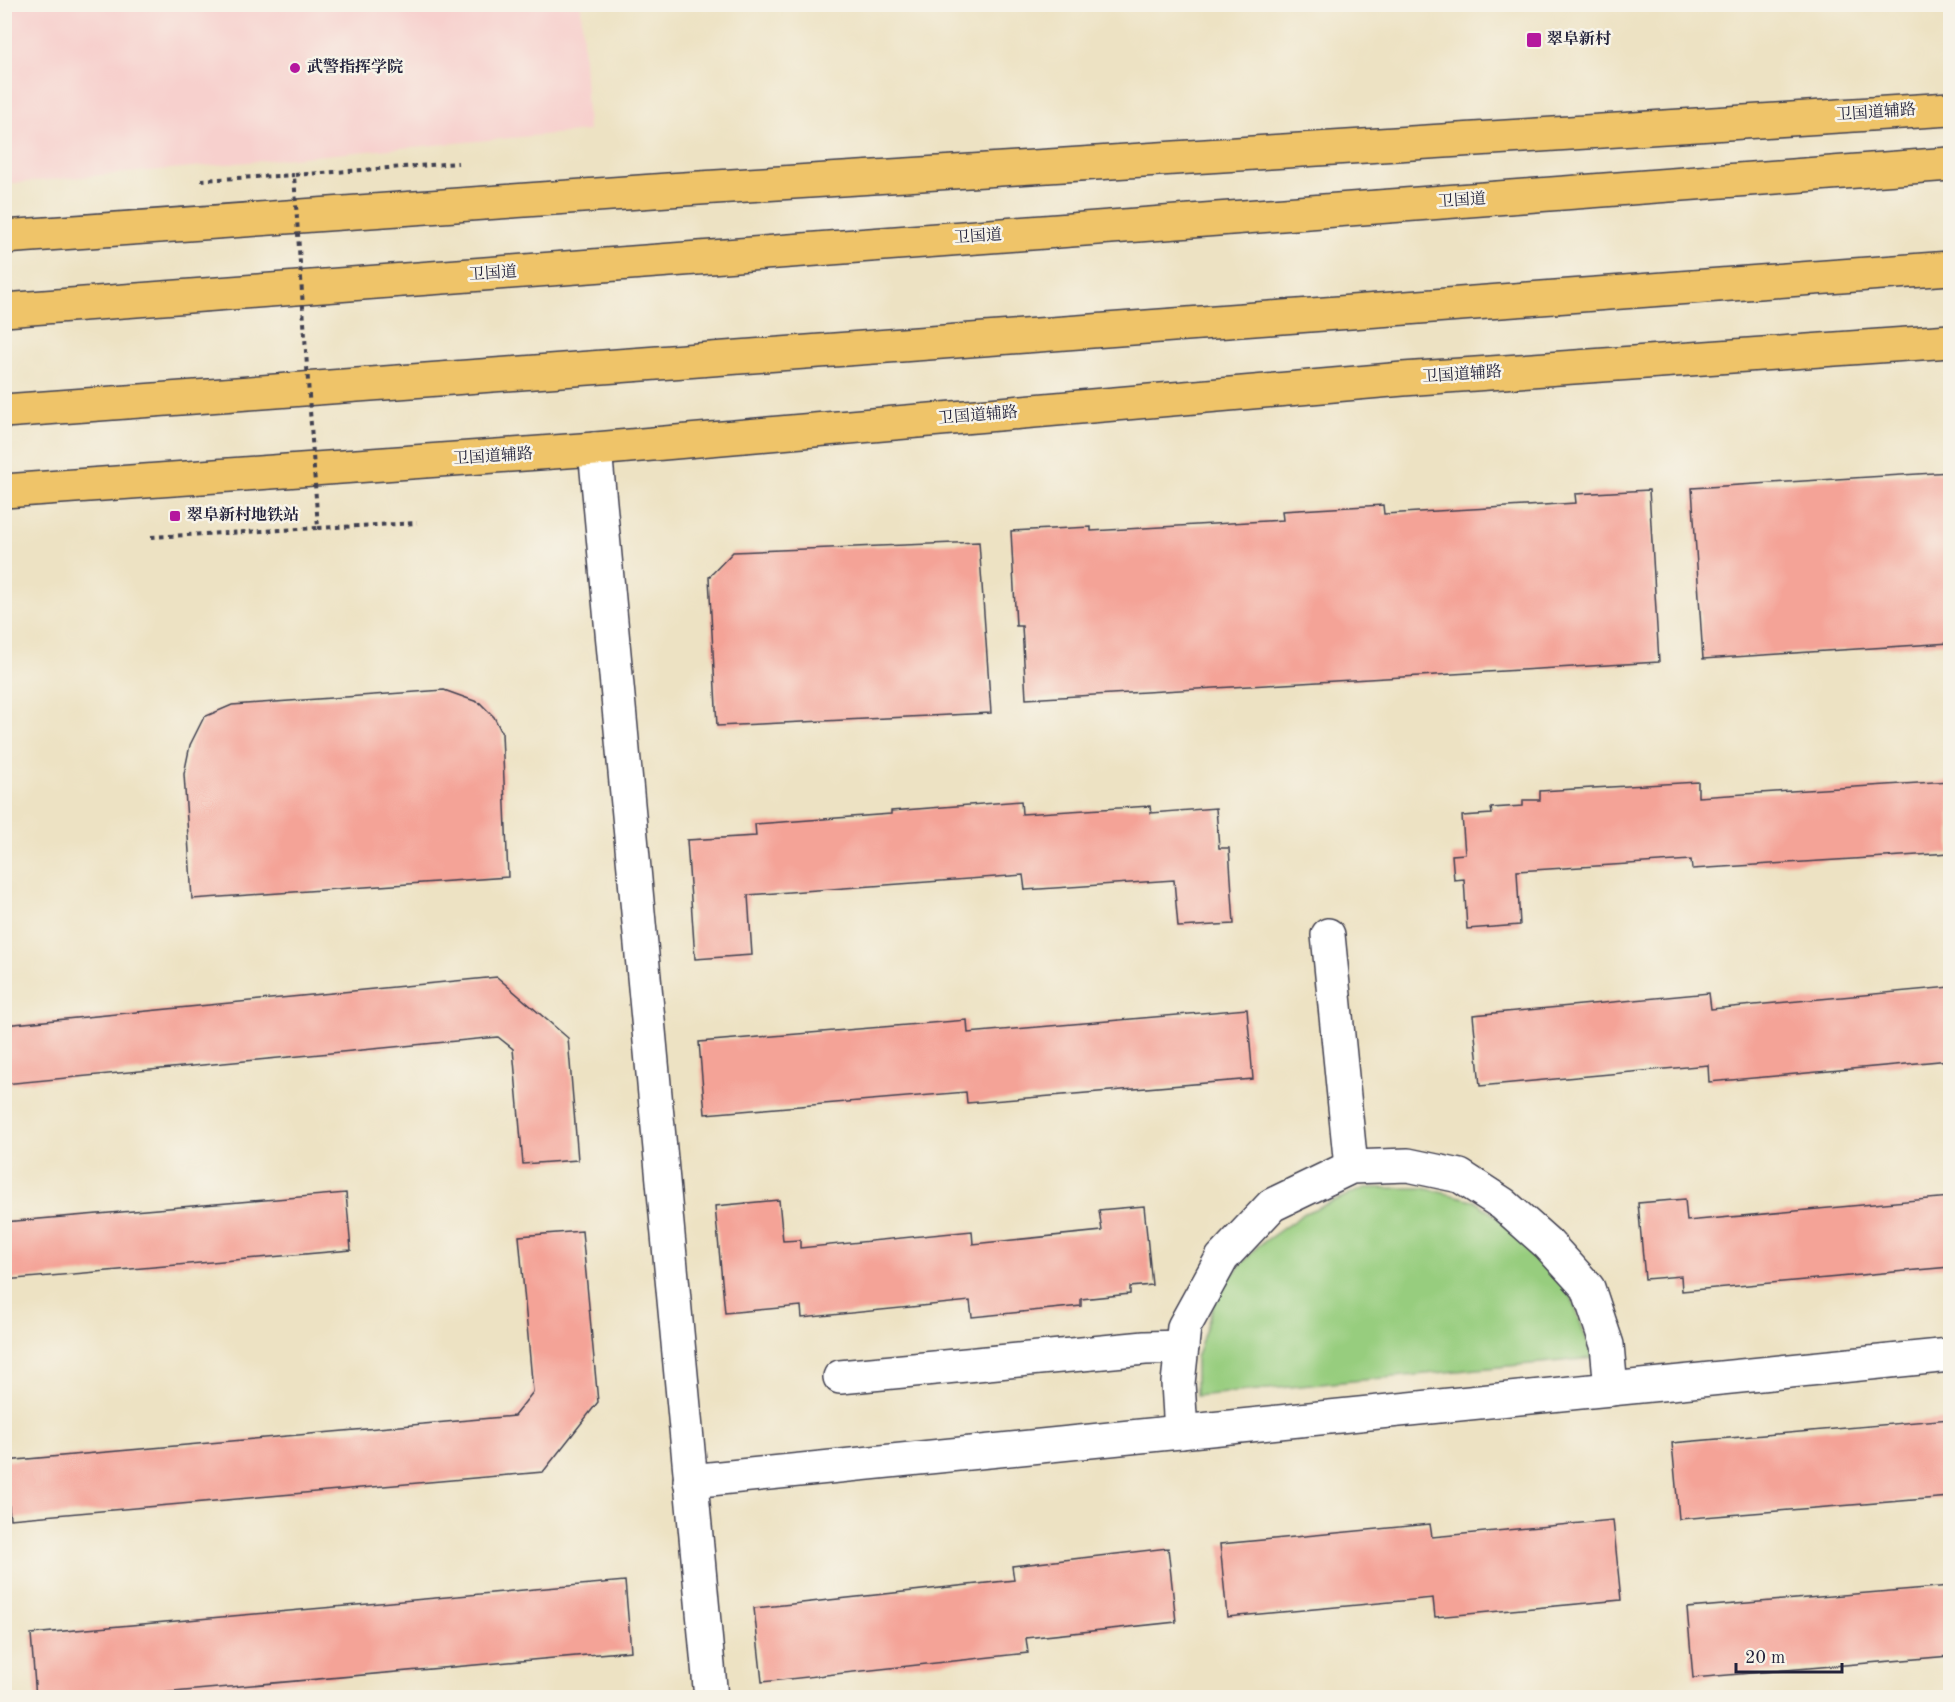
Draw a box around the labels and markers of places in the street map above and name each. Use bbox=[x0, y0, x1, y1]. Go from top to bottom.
place label: 翠阜新村 bbox=[1547, 30, 1611, 48]
marker: 翠阜新村 bbox=[1525, 31, 1543, 49]
place label: 武警指挥学院 bbox=[307, 58, 403, 76]
marker: 武警指挥学院 bbox=[288, 61, 302, 75]
place label: 翠阜新村地铁站 bbox=[187, 506, 299, 524]
marker: 翠阜新村地铁站 bbox=[168, 509, 182, 523]

